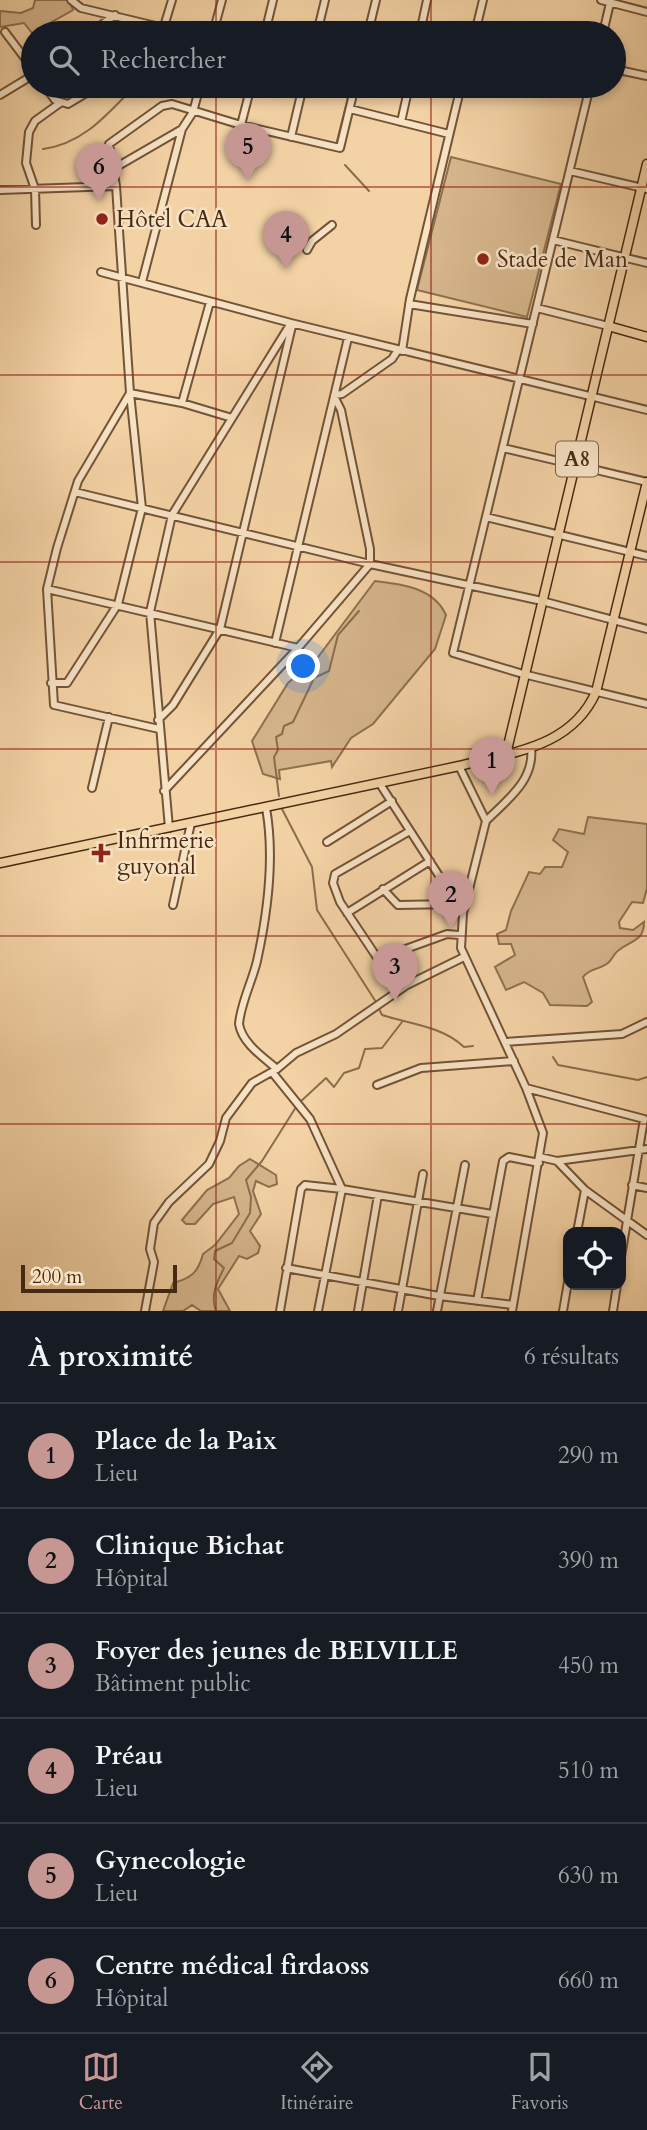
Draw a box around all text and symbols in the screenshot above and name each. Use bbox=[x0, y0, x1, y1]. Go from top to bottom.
search box bbox=[21, 21, 626, 98]
icon: search bbox=[45, 41, 83, 79]
text: Rechercher bbox=[101, 42, 226, 77]
pin: 5 bbox=[225, 123, 271, 181]
pin: 6 bbox=[76, 143, 122, 201]
place label: Hôtel CAA bbox=[116, 204, 228, 235]
marker: Hôtel CAA bbox=[94, 211, 110, 227]
pin: 4 bbox=[263, 211, 309, 269]
place label: Stade de Man bbox=[497, 244, 628, 275]
marker: Stade de Man bbox=[475, 251, 491, 267]
road number: A8 bbox=[556, 442, 598, 476]
your location bbox=[286, 649, 320, 683]
pin: 1 bbox=[469, 737, 515, 795]
place label: Infirmerie guyonal bbox=[117, 825, 214, 882]
marker: Infirmerie guyonal bbox=[91, 843, 111, 863]
pin: 2 bbox=[428, 871, 474, 929]
pin: 3 bbox=[372, 943, 418, 1001]
map controls bbox=[563, 1227, 626, 1290]
button: locate bbox=[563, 1227, 626, 1290]
scale bar bbox=[21, 1262, 177, 1294]
text: 200 m bbox=[32, 1264, 82, 1290]
text: À proximité bbox=[28, 1336, 193, 1377]
text: 6 résultats bbox=[524, 1341, 619, 1372]
text: Place de la Paix bbox=[95, 1423, 277, 1458]
text: 1 bbox=[45, 1440, 57, 1471]
text: 290 m bbox=[558, 1440, 619, 1471]
text: Lieu bbox=[95, 1458, 138, 1489]
text: Clinique Bichat bbox=[95, 1528, 284, 1563]
text: 2 bbox=[45, 1545, 57, 1576]
text: 390 m bbox=[558, 1545, 619, 1576]
text: Hôpital bbox=[95, 1563, 168, 1594]
text: Foyer des jeunes de BELVILLE bbox=[95, 1633, 458, 1668]
text: 3 bbox=[45, 1650, 57, 1681]
text: 450 m bbox=[558, 1650, 619, 1681]
text: Bâtiment public bbox=[95, 1668, 251, 1699]
text: Préau bbox=[95, 1738, 163, 1773]
text: 4 bbox=[45, 1755, 57, 1786]
text: 510 m bbox=[558, 1755, 619, 1786]
text: Lieu bbox=[95, 1773, 138, 1804]
text: Gynecologie bbox=[95, 1843, 246, 1878]
text: 5 bbox=[45, 1860, 57, 1891]
text: 630 m bbox=[558, 1860, 619, 1891]
text: Lieu bbox=[95, 1878, 138, 1909]
text: Centre médical firdaoss bbox=[95, 1948, 369, 1983]
text: 6 bbox=[45, 1965, 57, 1996]
text: 660 m bbox=[558, 1965, 619, 1996]
text: Hôpital bbox=[95, 1983, 168, 2014]
tab: Carte bbox=[79, 2048, 123, 2116]
tab: Itinéraire bbox=[280, 2048, 354, 2116]
tab: Favoris bbox=[511, 2048, 568, 2116]

